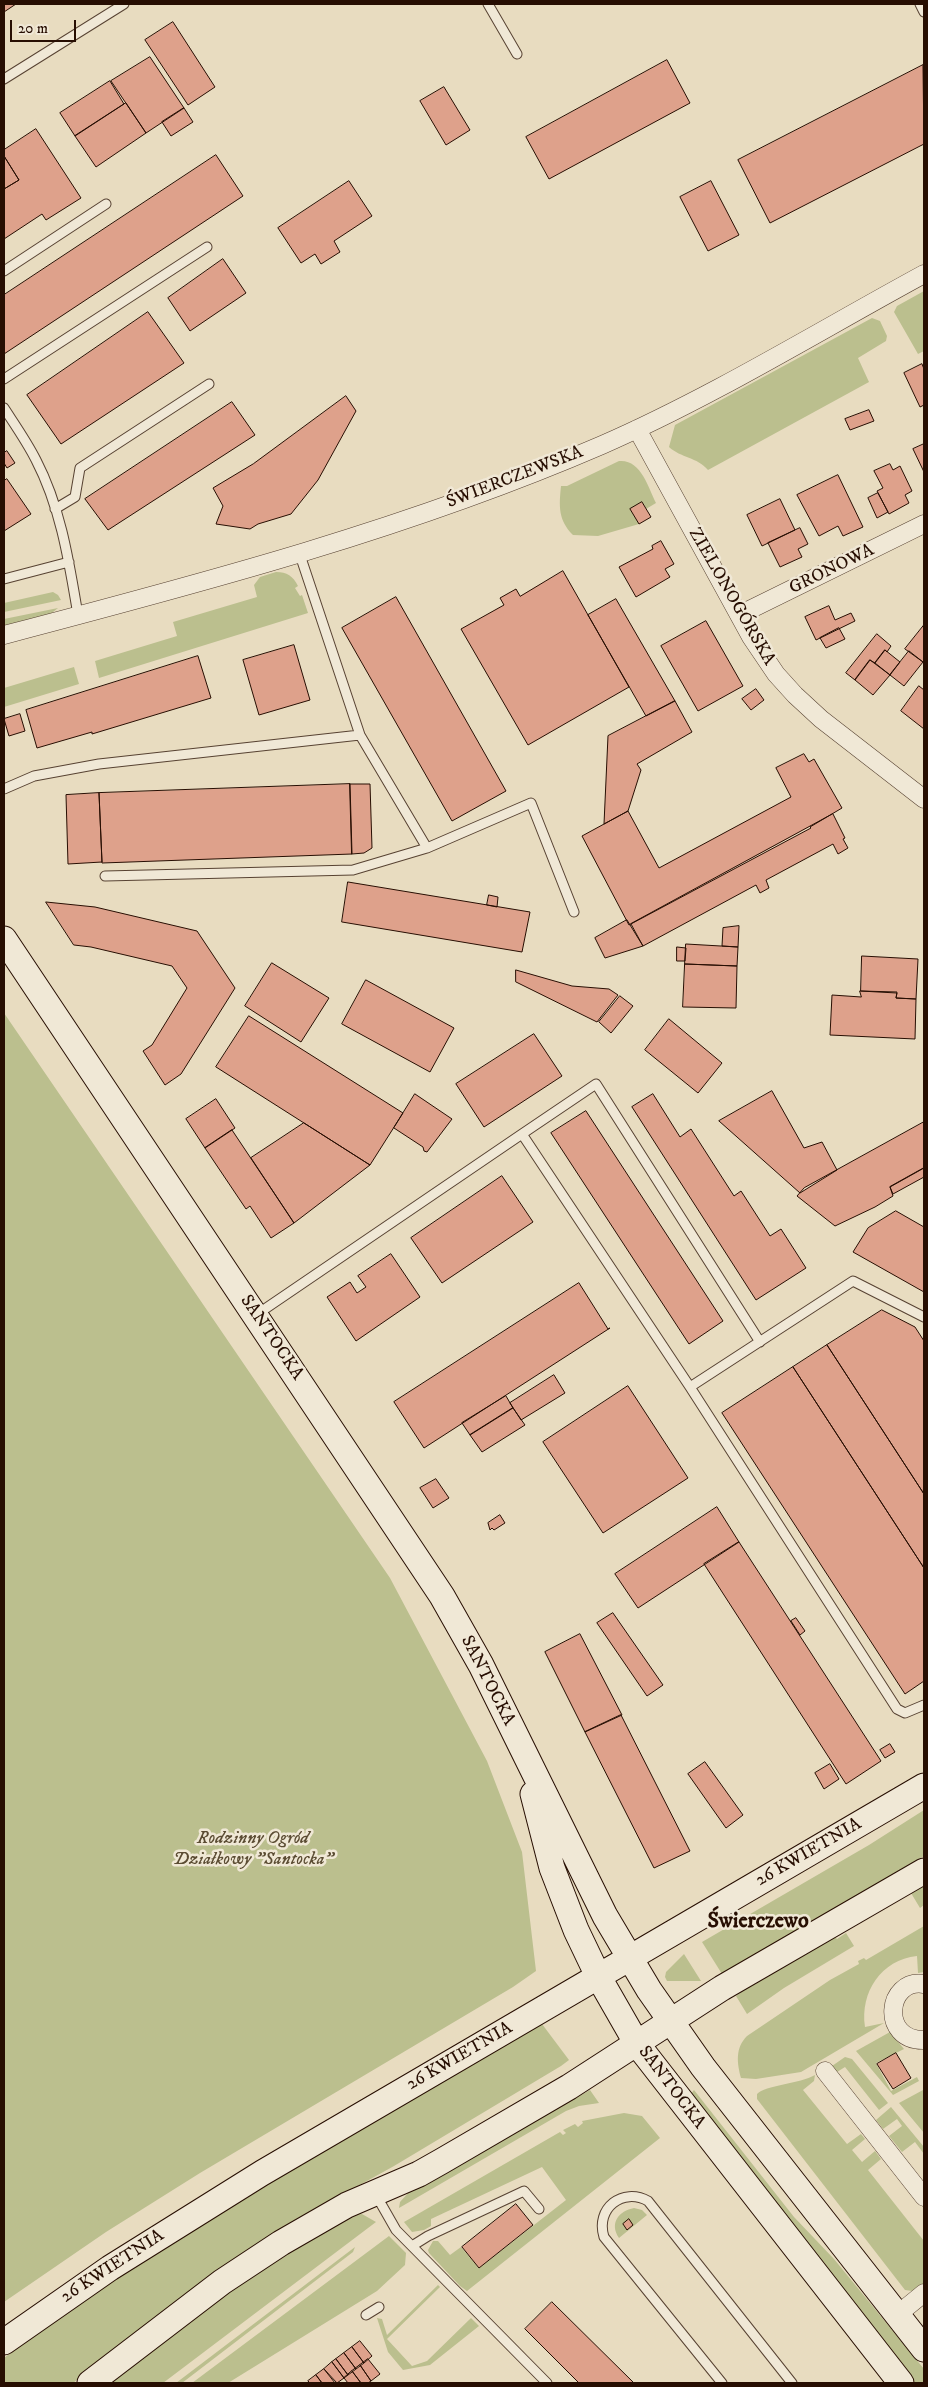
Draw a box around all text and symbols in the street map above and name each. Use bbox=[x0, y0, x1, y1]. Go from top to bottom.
scale bar bbox=[12, 10, 79, 42]
text: 20 m bbox=[18, 19, 48, 38]
street label: ŚWIERCZEWSKA bbox=[444, 442, 586, 514]
street label: ZIELONOGÓRSKA bbox=[683, 524, 779, 670]
street label: GRONOWA bbox=[786, 540, 878, 600]
street label: SANTOCKA bbox=[235, 1291, 307, 1385]
street label: SANTOCKA bbox=[455, 1632, 519, 1730]
street label: 26 KWIETNIA bbox=[752, 1814, 866, 1892]
park label: Rodzinny Ogród Działkowy "Santocka" bbox=[173, 1828, 333, 1870]
district label: Świerczewo bbox=[707, 1909, 809, 1935]
street label: 26 KWIETNIA bbox=[403, 2018, 517, 2096]
street label: SANTOCKA bbox=[633, 2042, 709, 2134]
street label: 26 KWIETNIA bbox=[57, 2226, 169, 2308]

